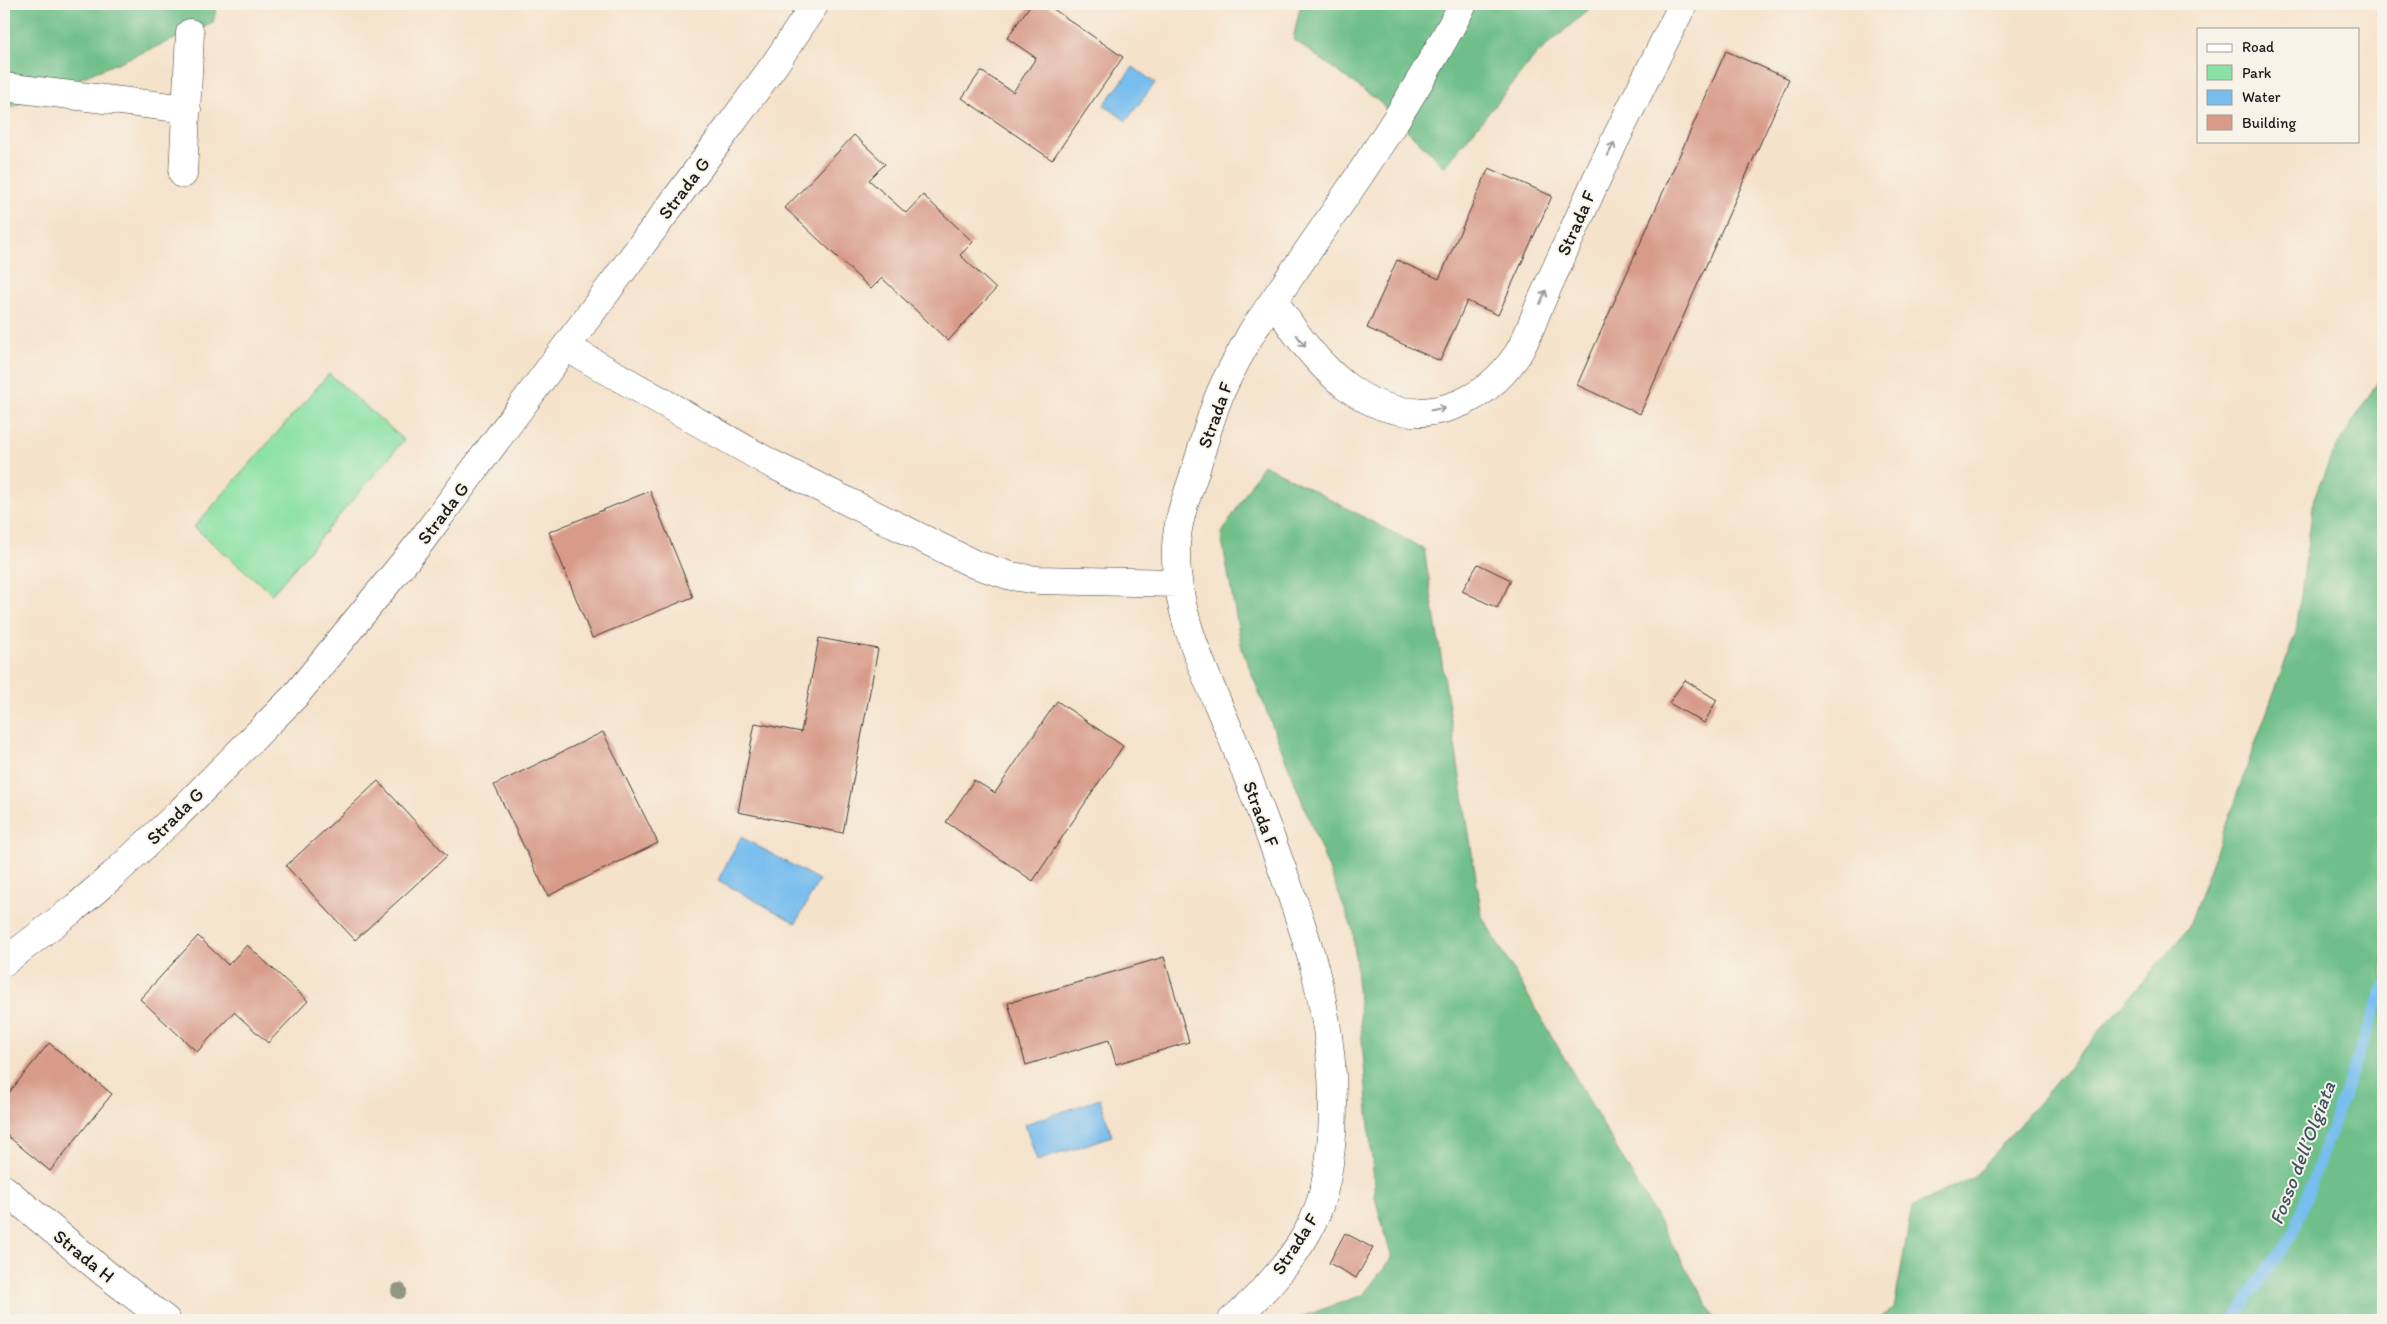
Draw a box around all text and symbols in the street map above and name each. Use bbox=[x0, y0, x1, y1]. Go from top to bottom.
legend bbox=[2197, 28, 2360, 142]
text: Road bbox=[2242, 38, 2275, 56]
text: Park bbox=[2242, 64, 2272, 82]
text: Water bbox=[2242, 88, 2281, 106]
text: Building bbox=[2242, 114, 2296, 132]
one-way arrow bbox=[1607, 142, 1616, 157]
street label: Strada G bbox=[653, 152, 715, 224]
street label: Strada F bbox=[1552, 187, 1601, 259]
one-way arrow bbox=[1539, 290, 1549, 305]
one-way arrow bbox=[1295, 334, 1306, 347]
street label: Strada F bbox=[1192, 379, 1238, 451]
one-way arrow bbox=[1430, 404, 1446, 414]
street label: Strada G bbox=[412, 477, 474, 549]
street label: Strada F bbox=[1238, 778, 1284, 850]
street label: Strada G bbox=[141, 782, 209, 850]
water label: Fosso dell’Olgiata bbox=[2264, 1078, 2341, 1228]
street label: Strada F bbox=[1267, 1209, 1323, 1279]
street label: Strada H bbox=[49, 1224, 119, 1288]

